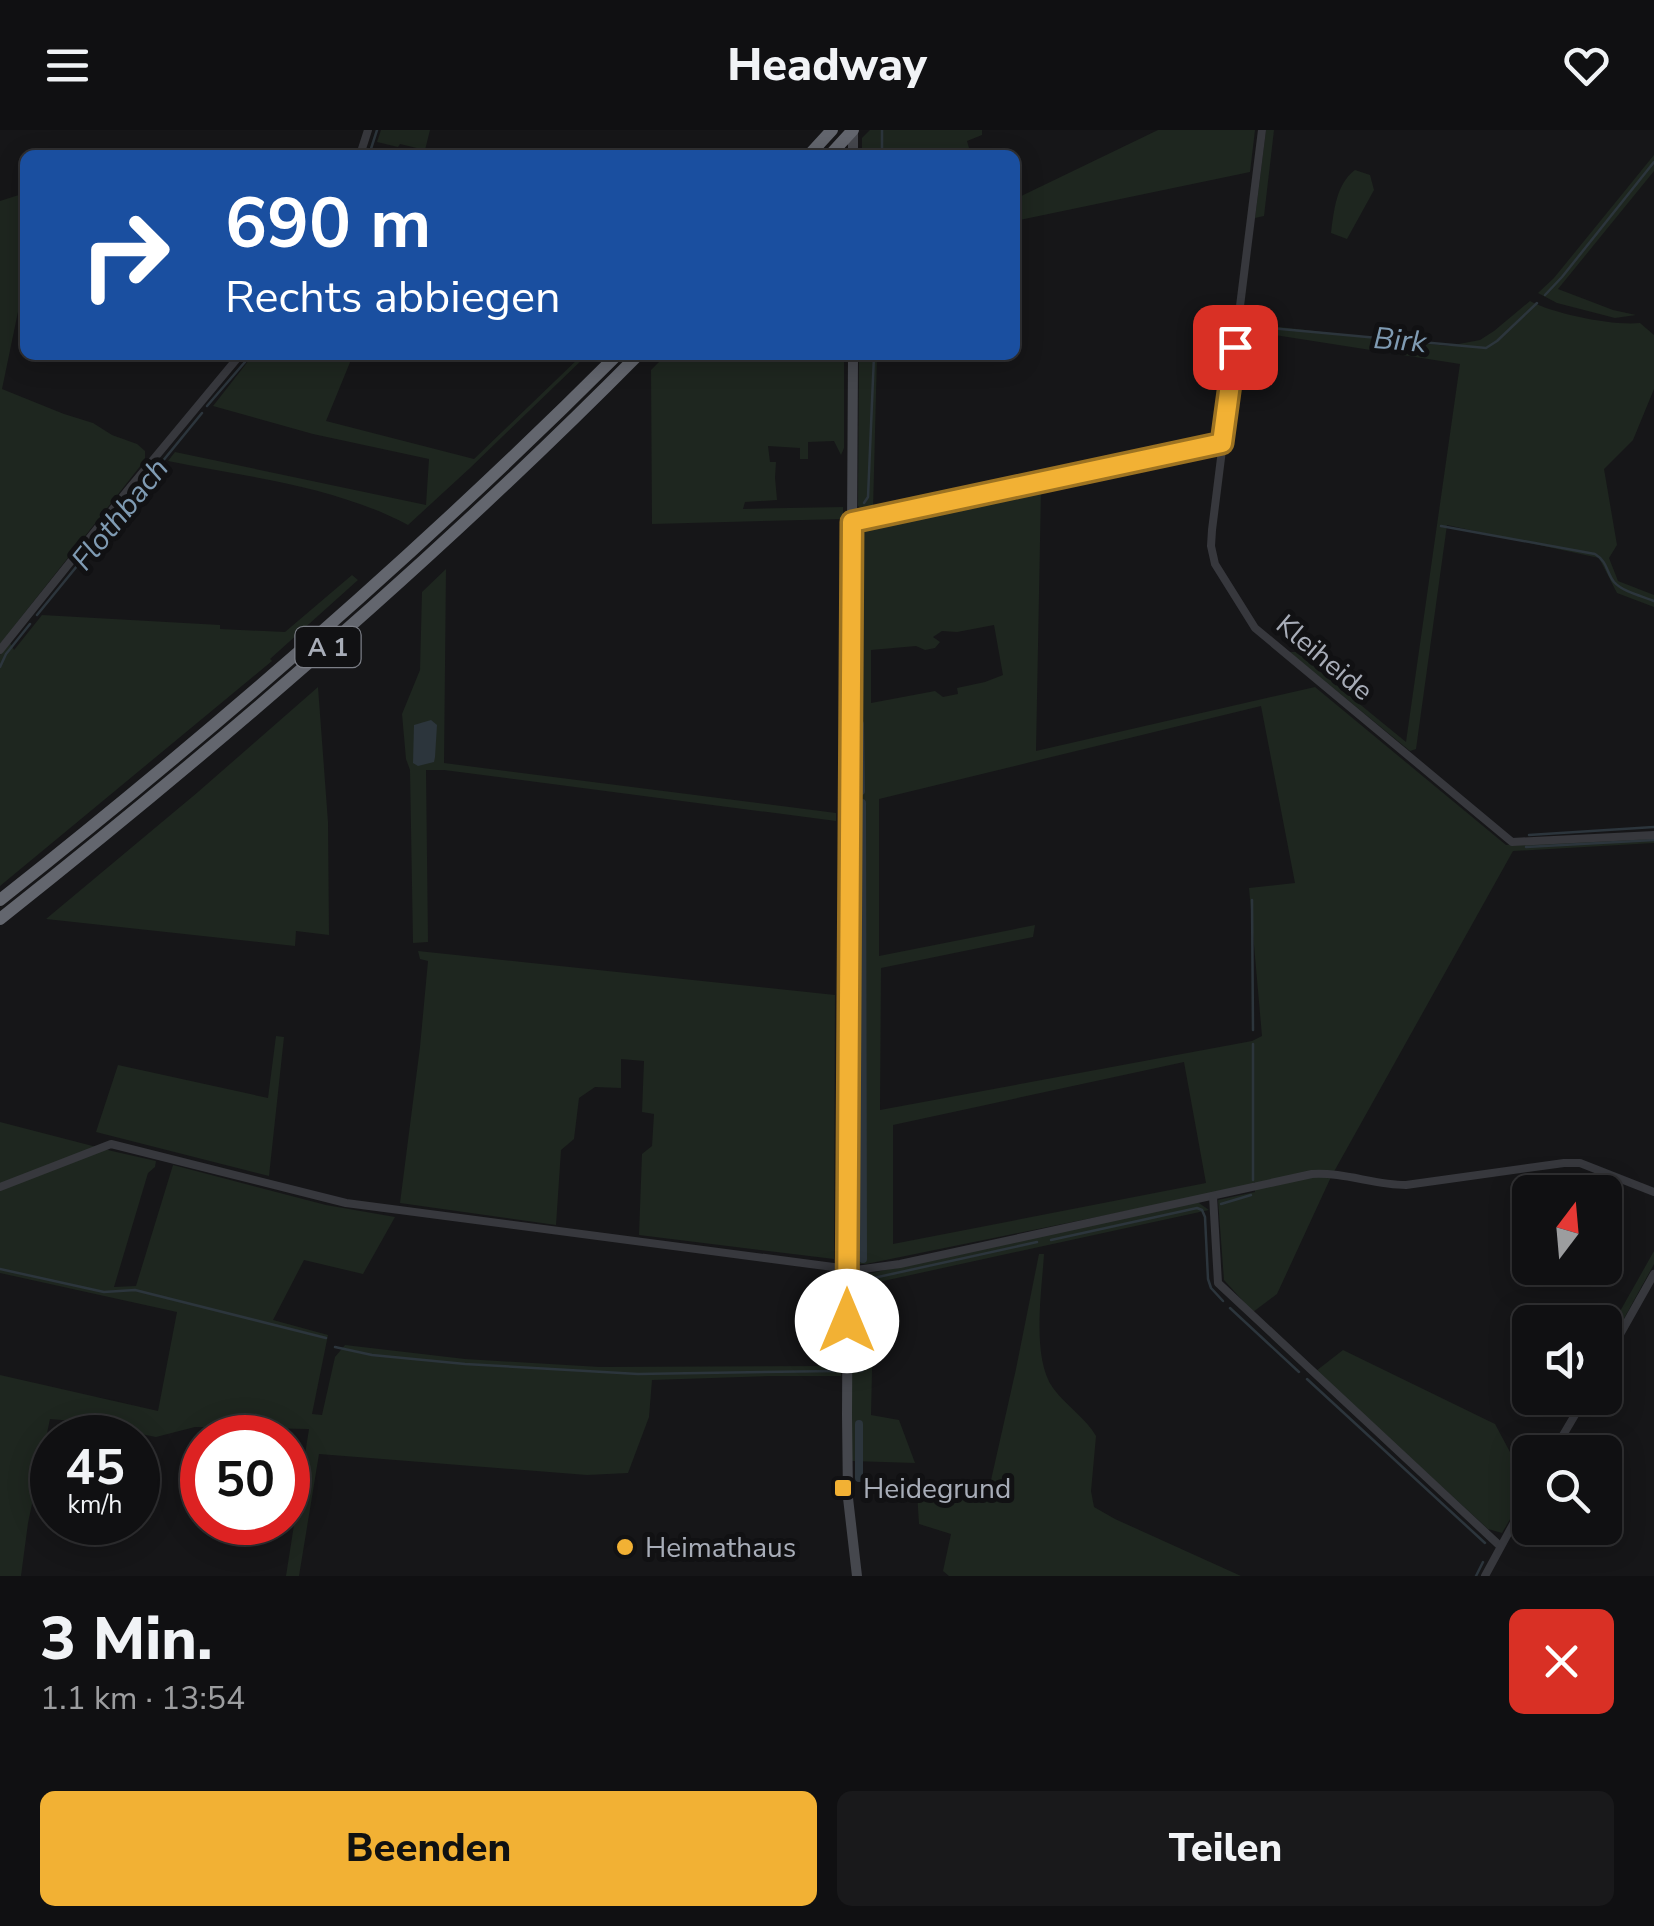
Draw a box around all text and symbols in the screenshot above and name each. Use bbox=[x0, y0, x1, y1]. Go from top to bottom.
text: Headway bbox=[727, 35, 927, 96]
icon: menu bbox=[40, 38, 95, 93]
icon: heart bbox=[1559, 38, 1614, 93]
text: 690 m bbox=[225, 176, 431, 272]
icon: right bbox=[60, 190, 190, 320]
text: Rechts abbiegen bbox=[225, 267, 560, 328]
pin bbox=[1193, 305, 1278, 390]
water label: Birk bbox=[1372, 318, 1429, 363]
icon: arrive bbox=[1208, 320, 1263, 375]
water label: Flothbach bbox=[62, 450, 178, 579]
street label: Kleiheide bbox=[1268, 606, 1381, 709]
road number: A 1 bbox=[296, 627, 360, 667]
north arrow bbox=[1512, 1175, 1622, 1285]
map controls bbox=[1512, 1175, 1622, 1545]
position arrow bbox=[795, 1269, 899, 1373]
button: sound bbox=[1512, 1305, 1622, 1415]
speed limit sign: 50 bbox=[180, 1415, 310, 1545]
text: 45 bbox=[65, 1433, 125, 1502]
button: search bbox=[1512, 1435, 1622, 1545]
place label: Heidegrund bbox=[863, 1470, 1011, 1508]
marker: Heidegrund bbox=[832, 1477, 854, 1499]
text: km/h bbox=[67, 1488, 123, 1522]
place label: Heimathaus bbox=[645, 1529, 796, 1567]
marker: Heimathaus bbox=[614, 1536, 636, 1558]
text: 3 Min. bbox=[40, 1598, 213, 1680]
button: close bbox=[1509, 1609, 1614, 1714]
text: 1.1 km · 13:54 bbox=[40, 1677, 245, 1720]
button: Beenden bbox=[40, 1791, 817, 1906]
button: Teilen bbox=[837, 1791, 1614, 1906]

